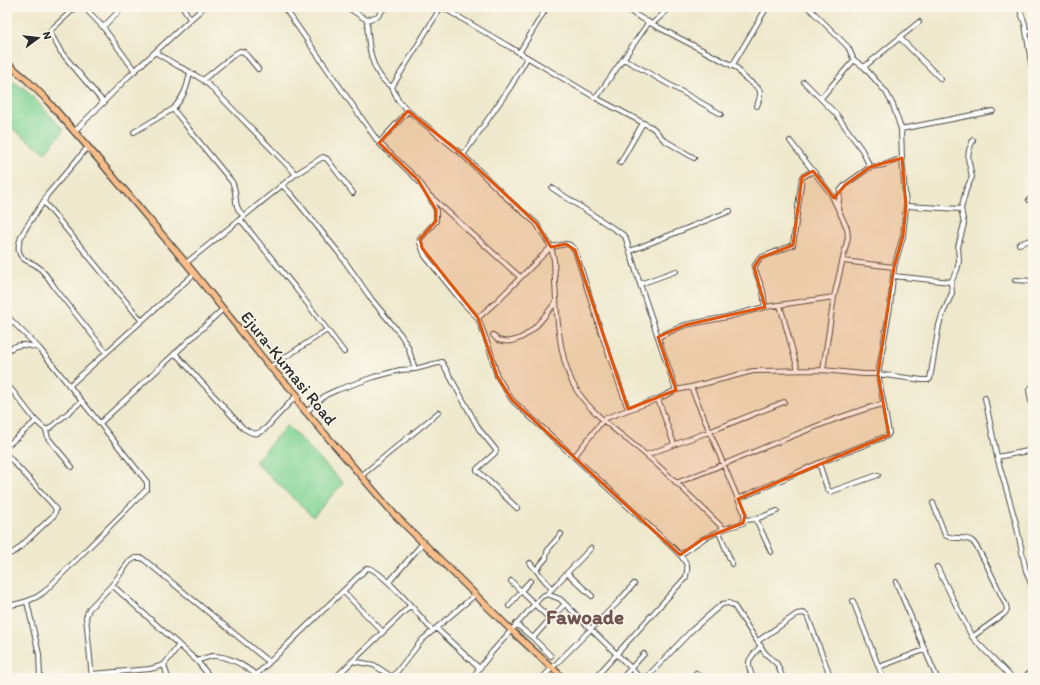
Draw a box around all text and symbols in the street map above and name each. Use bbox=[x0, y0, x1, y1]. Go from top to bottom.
north arrow bbox=[18, 18, 58, 58]
text: N bbox=[40, 30, 54, 41]
street label: Ejura-Kumasi Road bbox=[237, 307, 341, 429]
district label: Fawoade bbox=[546, 604, 624, 629]

